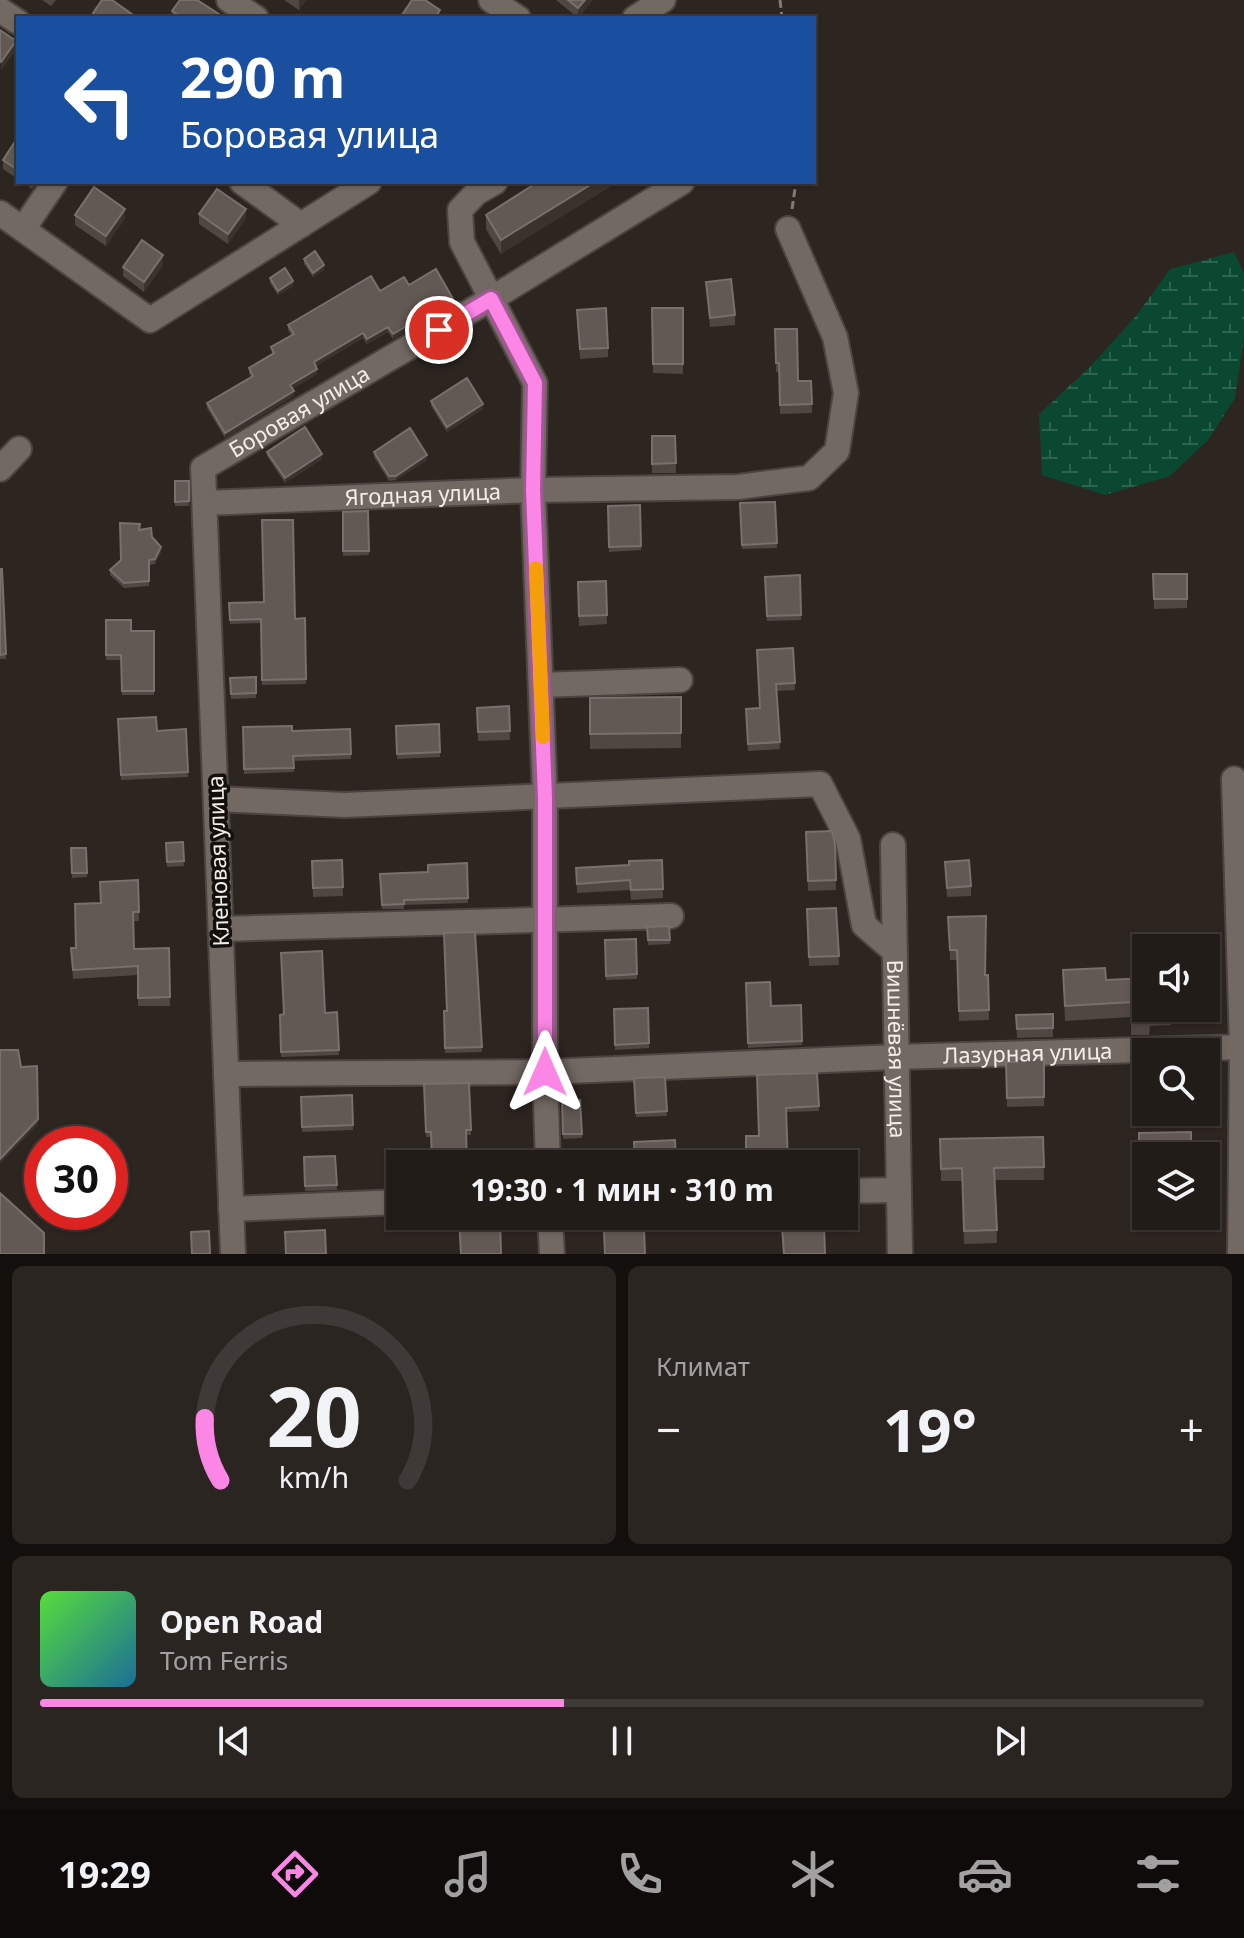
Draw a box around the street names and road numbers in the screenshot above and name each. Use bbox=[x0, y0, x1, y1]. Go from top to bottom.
street label: Боровая улица bbox=[223, 358, 375, 464]
street label: Ягодная улица bbox=[344, 475, 501, 511]
street label: Кленовая улица bbox=[199, 775, 235, 947]
street label: Вишнёвая улица bbox=[881, 959, 914, 1139]
street label: Лазурная улица bbox=[943, 1035, 1113, 1070]

